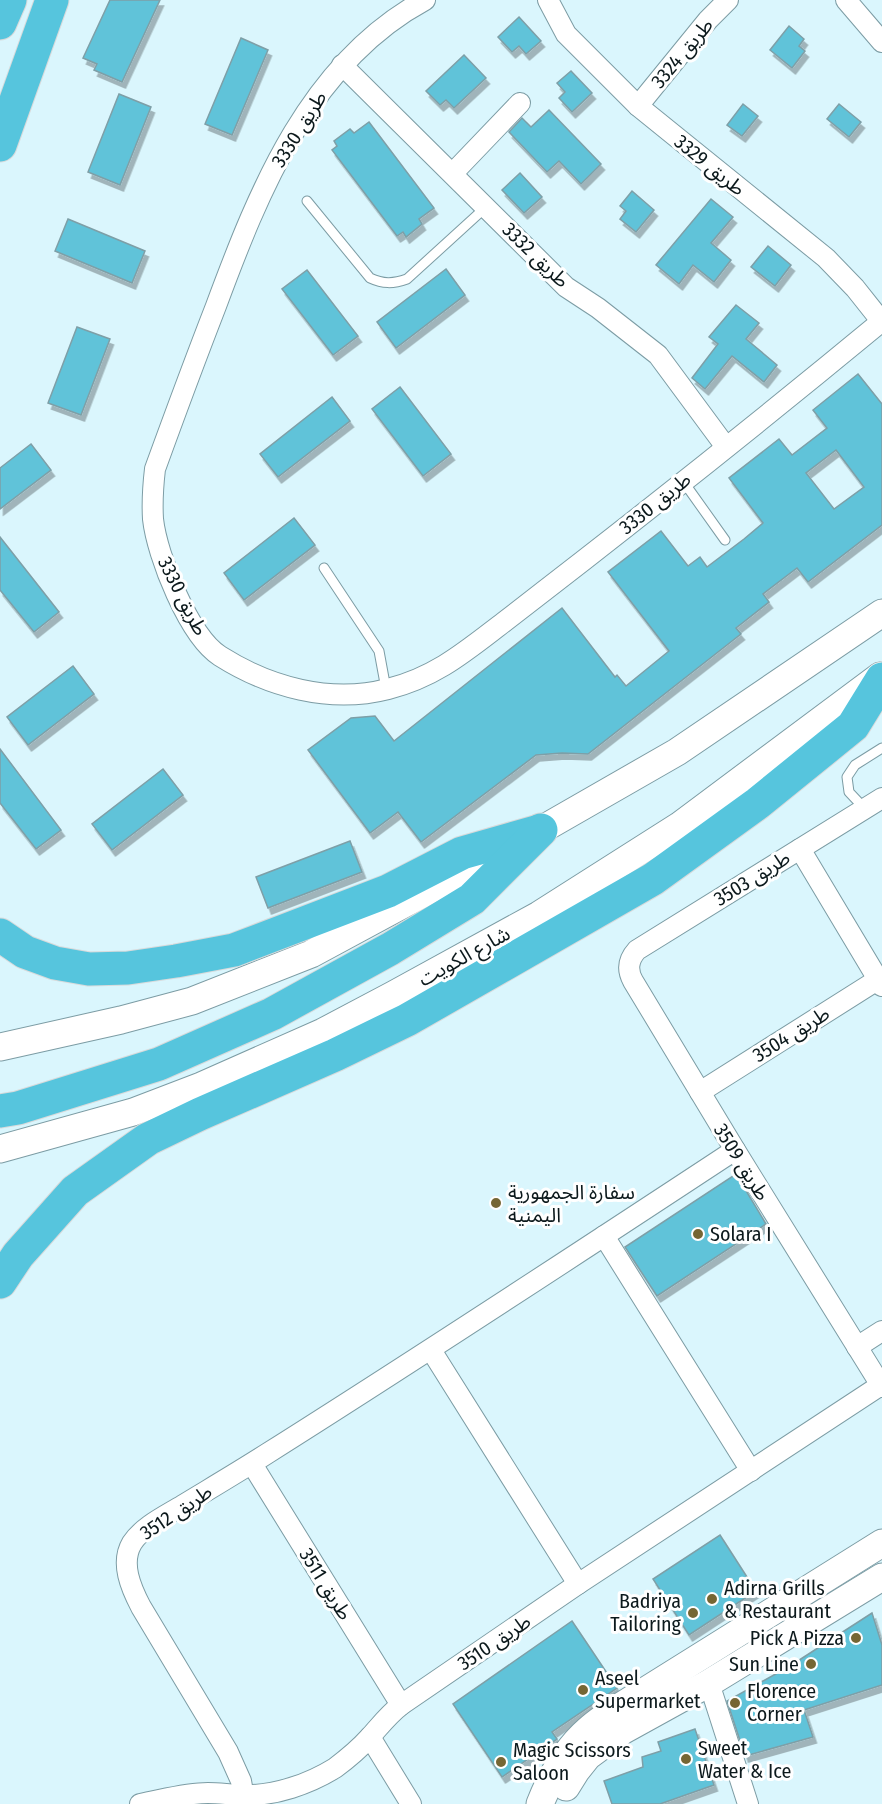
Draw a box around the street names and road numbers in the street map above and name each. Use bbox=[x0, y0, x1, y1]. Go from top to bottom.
street label: طريق 3324 bbox=[646, 13, 719, 93]
street label: طريق 3330 bbox=[266, 87, 333, 172]
street label: طريق 3329 bbox=[669, 129, 750, 202]
street label: طريق 3332 bbox=[497, 217, 574, 293]
street label: طريق 3330 bbox=[614, 467, 696, 540]
street label: طريق 3330 bbox=[152, 553, 213, 640]
street label: طريق 3503 bbox=[710, 845, 795, 912]
street label: شارع الكويت bbox=[414, 921, 515, 994]
street label: طريق 3504 bbox=[748, 1001, 834, 1068]
street label: طريق 3509 bbox=[708, 1119, 775, 1205]
street label: طريق 3512 bbox=[135, 1479, 217, 1546]
street label: طريق 3511 bbox=[294, 1544, 357, 1625]
street label: طريق 3510 bbox=[453, 1609, 536, 1676]

